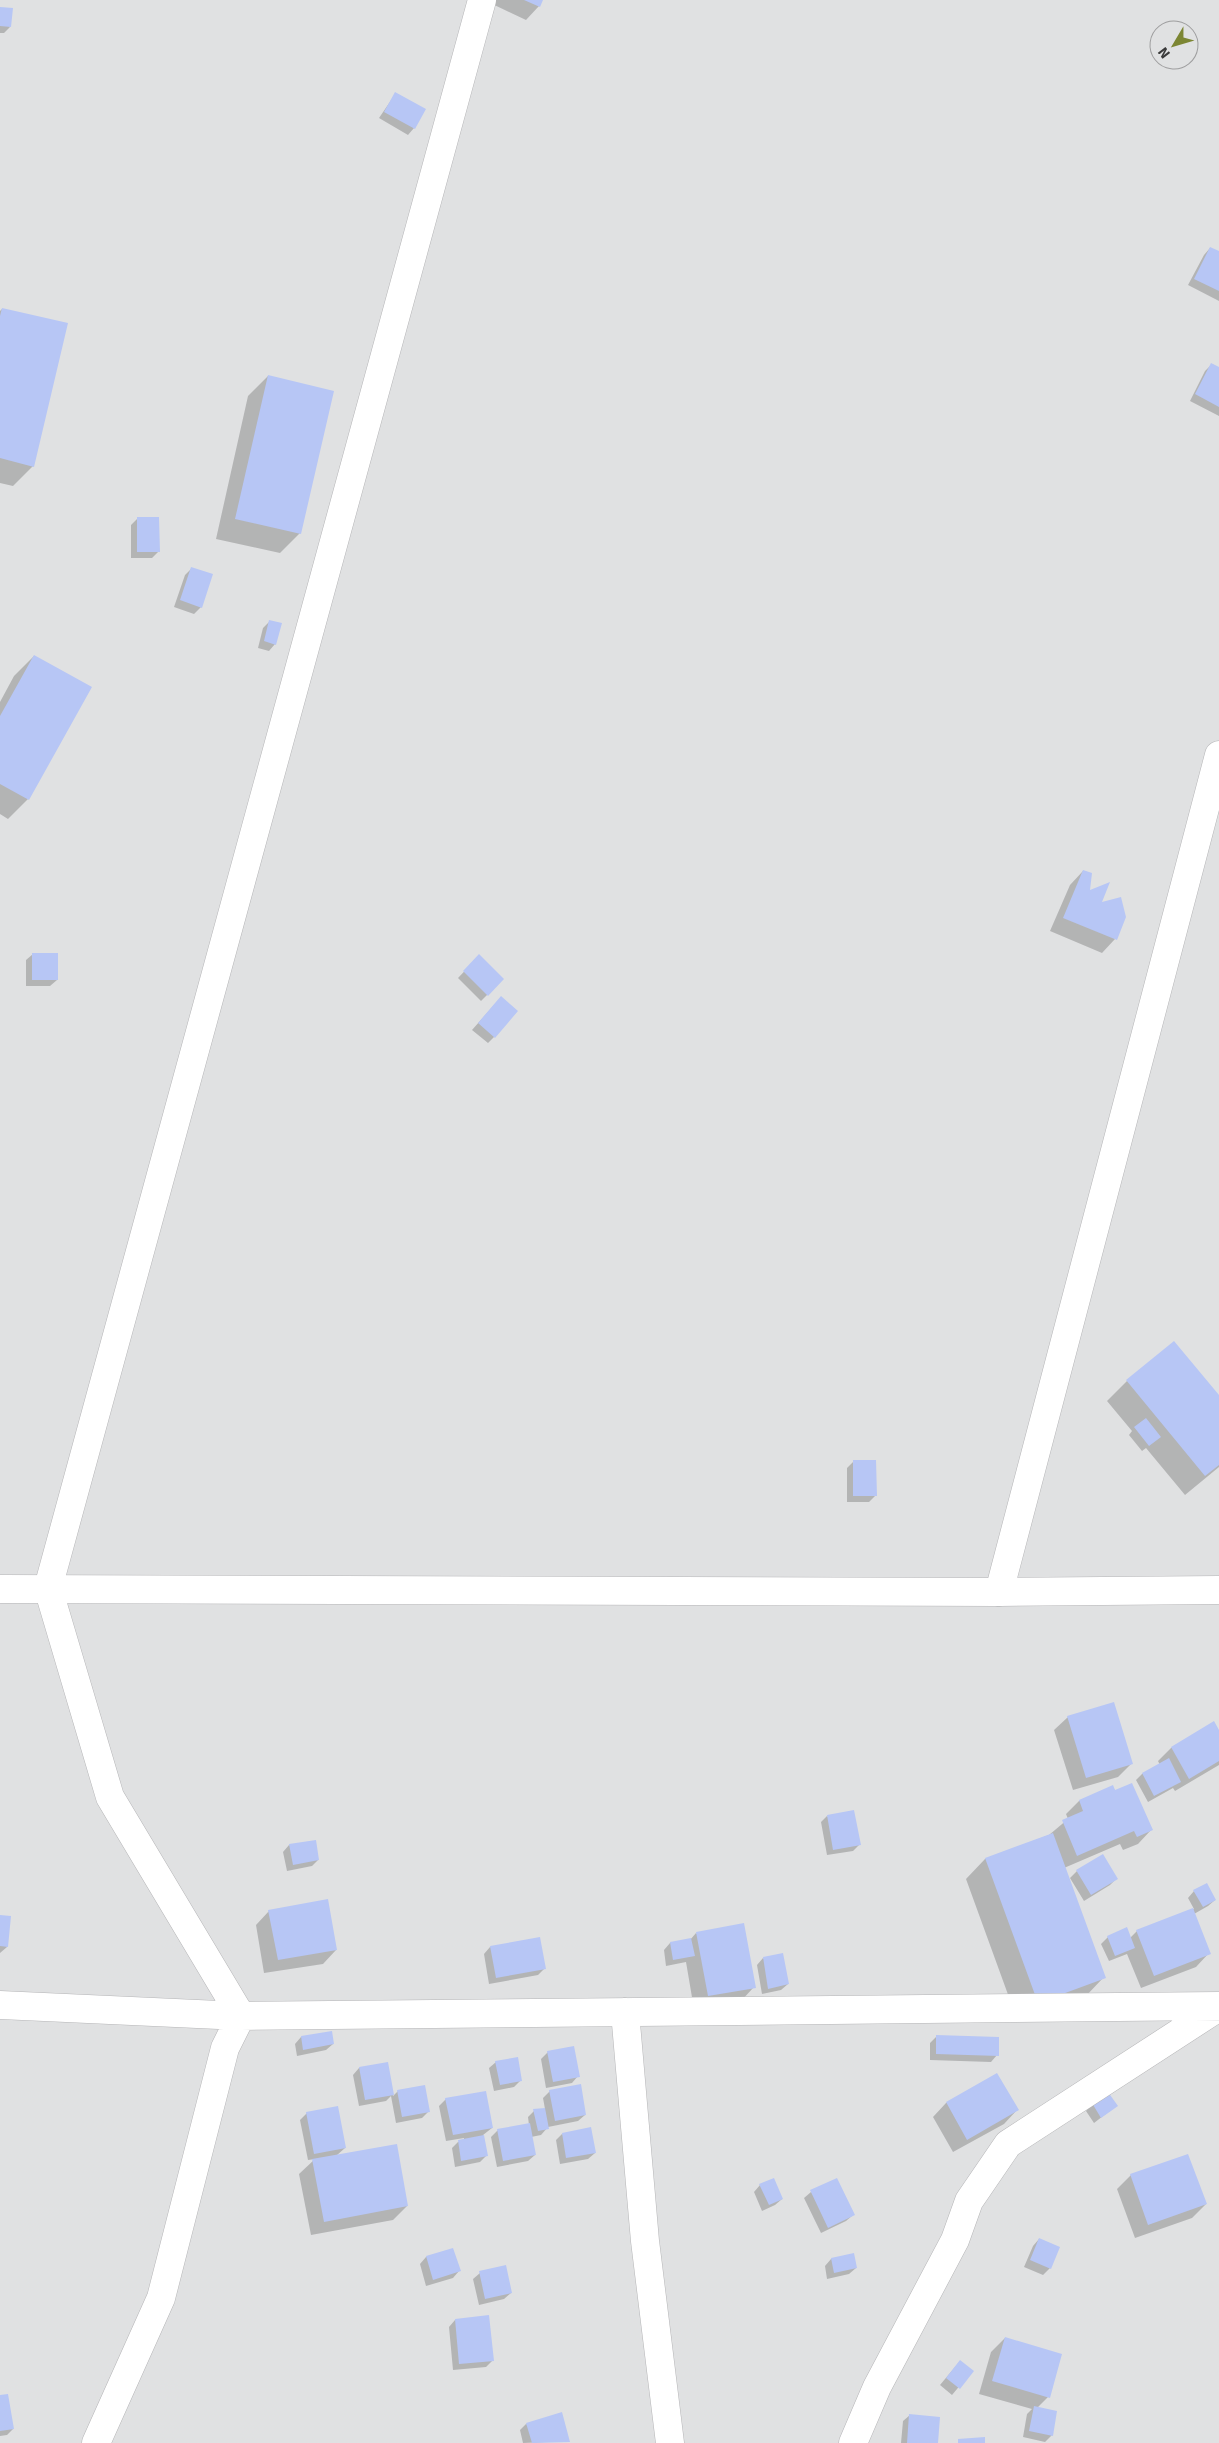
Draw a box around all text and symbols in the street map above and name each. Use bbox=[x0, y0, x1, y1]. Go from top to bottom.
north arrow bbox=[1149, 20, 1199, 70]
text: N bbox=[1154, 44, 1174, 62]

